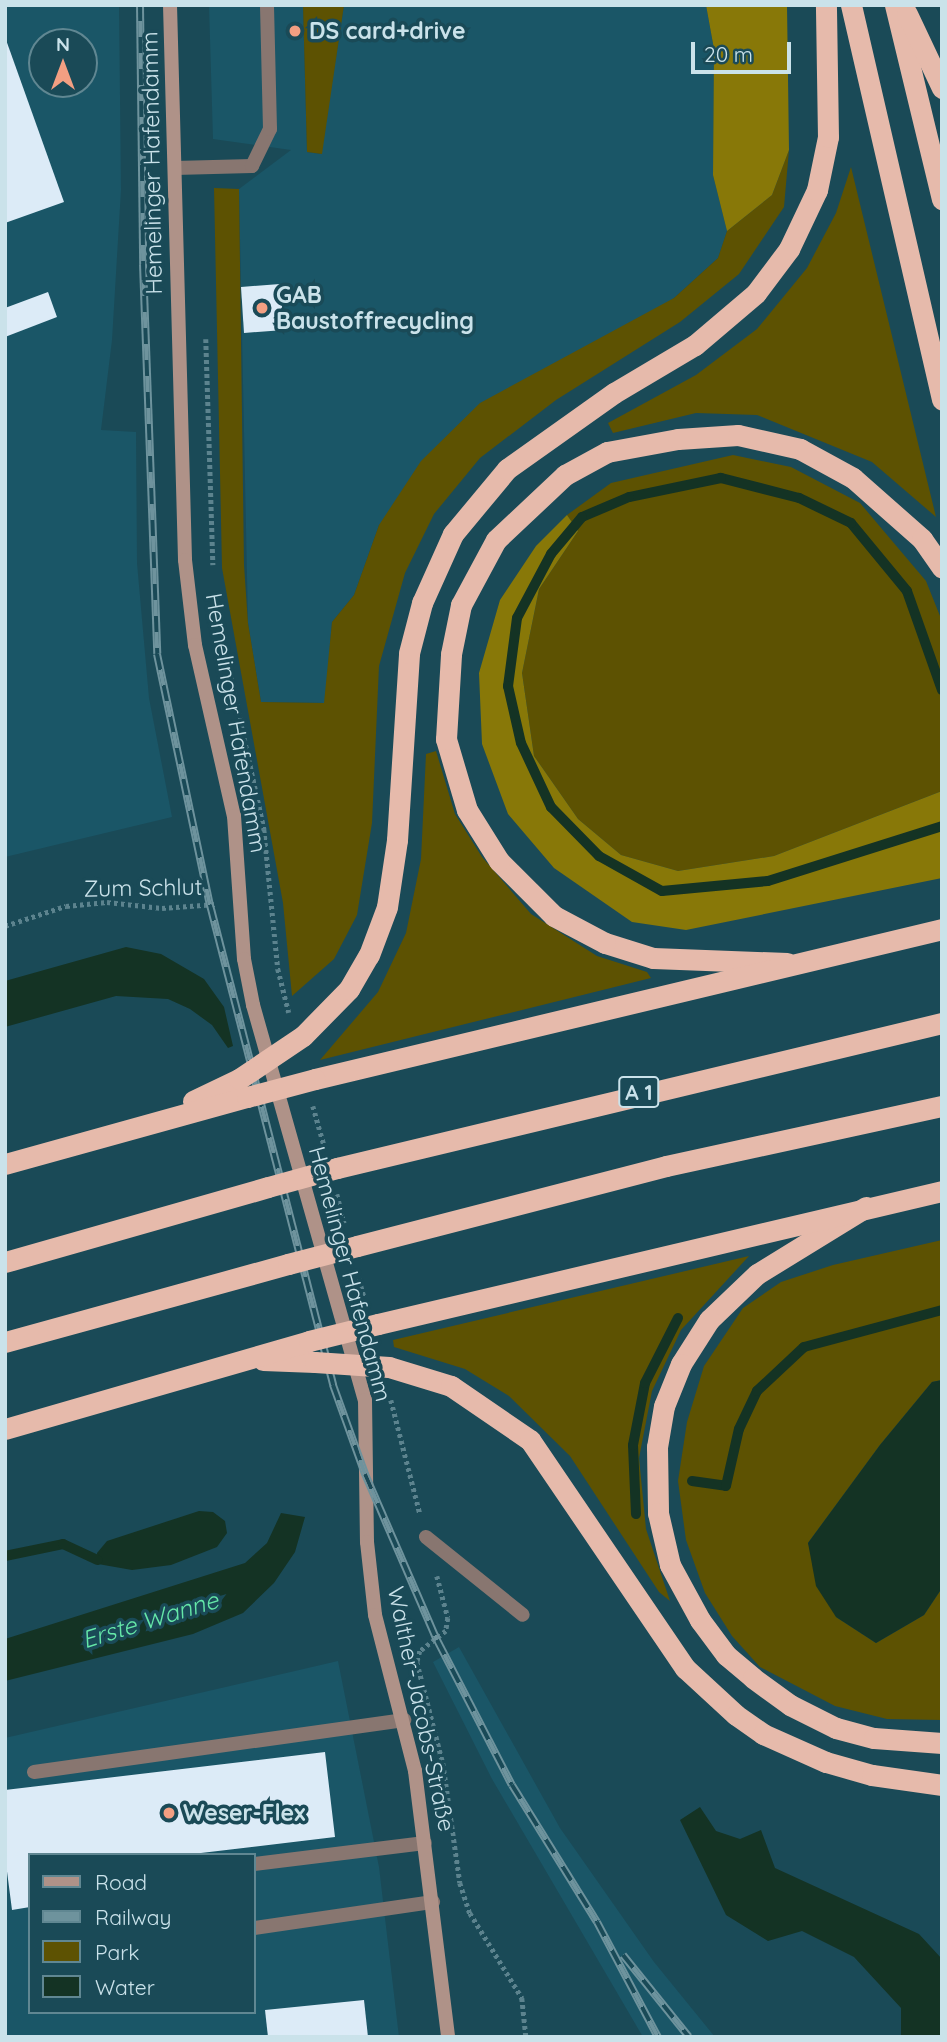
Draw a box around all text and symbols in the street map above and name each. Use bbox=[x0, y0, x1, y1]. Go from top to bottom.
place label: DS card+drive bbox=[309, 17, 465, 45]
marker: DS card+drive bbox=[287, 23, 303, 39]
north arrow bbox=[28, 28, 98, 98]
scale bar bbox=[695, 28, 795, 72]
street label: Hemelinger Hafendamm bbox=[136, 31, 168, 295]
text: N bbox=[56, 32, 70, 56]
text: 20 m bbox=[704, 41, 753, 67]
place label: GAB Baustoffrecycling bbox=[276, 281, 474, 335]
marker: GAB Baustoffrecycling bbox=[254, 300, 270, 316]
street label: Hemelinger Hafendamm bbox=[200, 591, 272, 855]
street label: Zum Schlut bbox=[83, 873, 203, 903]
road number: A 1 bbox=[618, 1074, 660, 1110]
street label: Hemelinger Hafendamm bbox=[303, 1143, 397, 1405]
street label: Walther-Jacobs-Straße bbox=[382, 1584, 460, 1834]
water label: Erste Wanne bbox=[78, 1586, 222, 1654]
place label: Weser-Flex bbox=[183, 1799, 305, 1827]
marker: Weser-Flex bbox=[161, 1805, 177, 1821]
legend bbox=[28, 1853, 256, 2014]
text: Road bbox=[95, 1869, 147, 1895]
text: Railway bbox=[95, 1904, 171, 1930]
text: Park bbox=[95, 1939, 139, 1965]
text: Water bbox=[95, 1974, 155, 2000]

